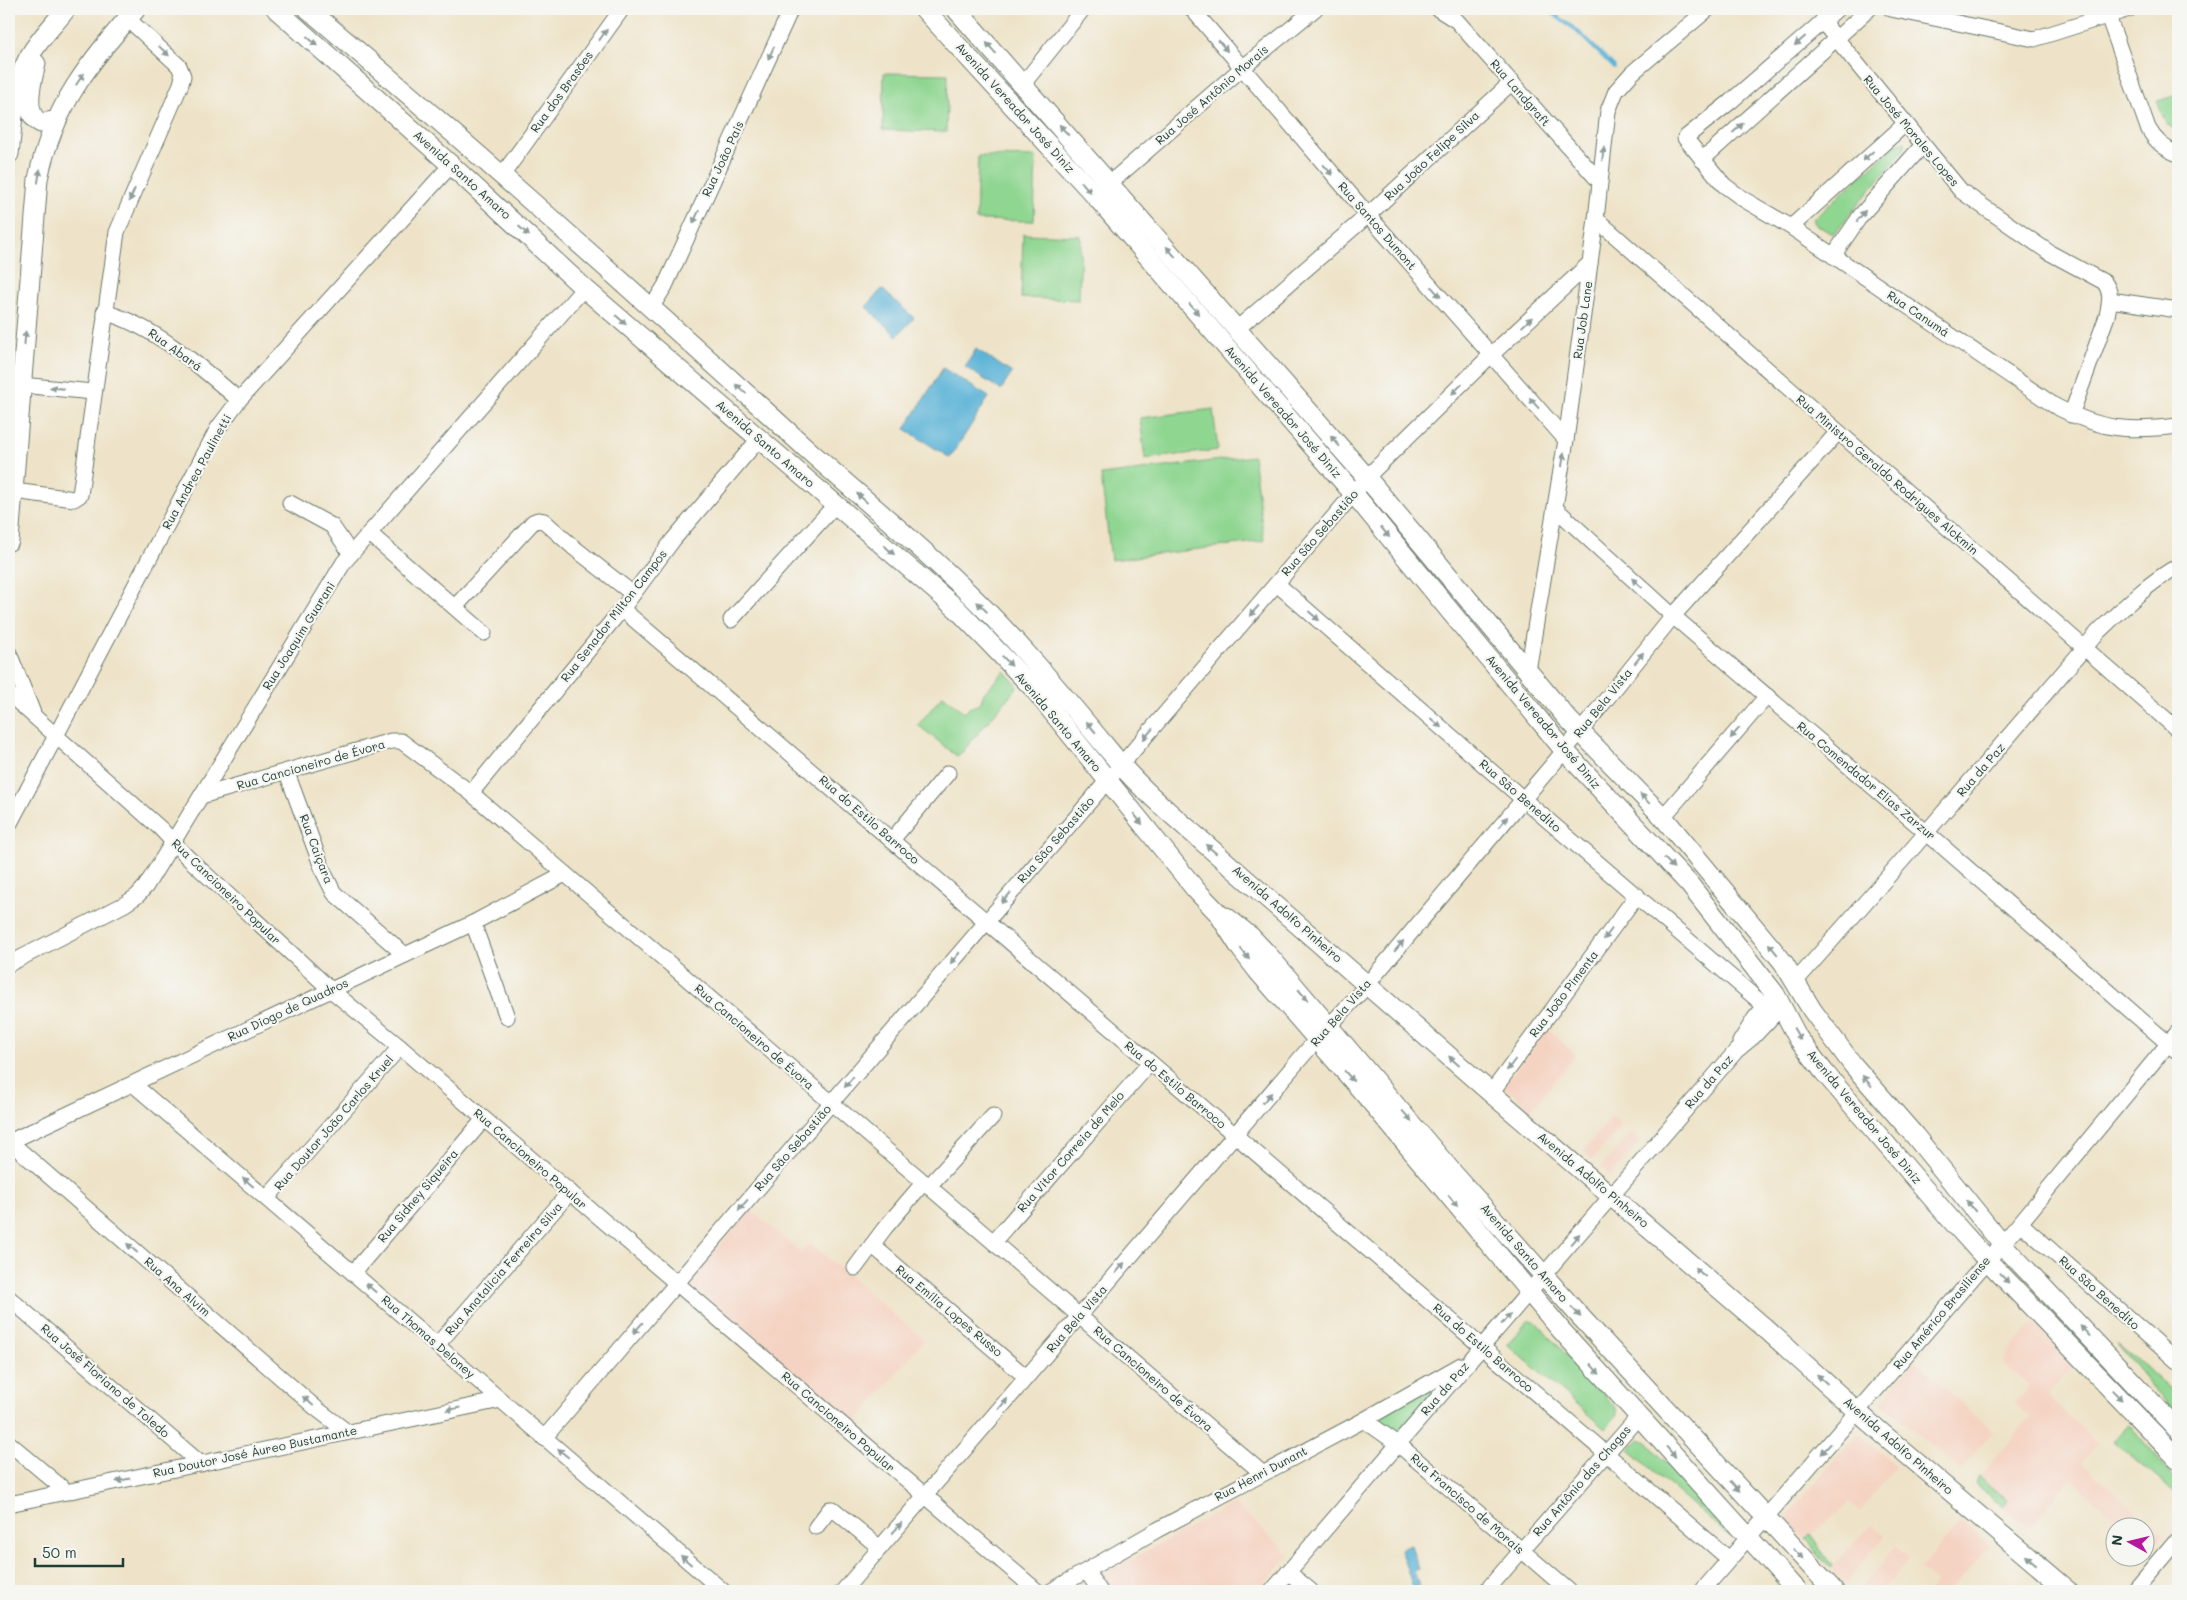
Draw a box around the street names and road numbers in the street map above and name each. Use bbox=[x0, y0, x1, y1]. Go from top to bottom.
street label: Avenida Vereador José Diniz bbox=[953, 39, 1079, 176]
street label: Rua José Antônio Morais bbox=[1151, 41, 1271, 148]
street label: Rua dos Brasões bbox=[526, 47, 596, 135]
street label: Rua Landgraft bbox=[1487, 55, 1554, 129]
street label: Rua José Morales Lopes bbox=[1860, 71, 1963, 190]
street label: Rua João Felipe Silva bbox=[1380, 107, 1482, 204]
street label: Rua João Pais bbox=[698, 118, 747, 199]
street label: Avenida Santo Amaro bbox=[411, 126, 515, 222]
street label: Rua Santos Dumont bbox=[1335, 178, 1421, 273]
street label: Rua Job Lane bbox=[1569, 280, 1595, 360]
street label: Rua Canumá bbox=[1884, 286, 1953, 340]
street label: Rua Abará bbox=[146, 324, 206, 374]
street label: Avenida Vereador José Diniz bbox=[1222, 342, 1346, 481]
street label: Rua Ministro Geraldo Rodrigues Alckmin bbox=[1793, 391, 1982, 558]
street label: Avenida Santo Amaro bbox=[713, 396, 818, 491]
street label: Rua Andrea Paulinetti bbox=[158, 411, 234, 532]
street label: Rua São Sebastião bbox=[1277, 486, 1361, 579]
street label: Rua Senador Milton Campos bbox=[557, 546, 670, 685]
street label: Rua Joaquim Guarani bbox=[258, 578, 338, 693]
street label: Avenida Vereador José Diniz bbox=[1483, 651, 1605, 792]
street label: Rua Bela Vista bbox=[1569, 664, 1635, 740]
street label: Avenida Santo Amaro bbox=[1012, 668, 1105, 775]
street label: Rua Comendador Elias Zarzur bbox=[1794, 718, 1939, 843]
street label: Rua Cancioneiro de Évora bbox=[235, 735, 387, 793]
street label: Rua da Paz bbox=[1953, 739, 2008, 799]
street label: Rua São Benedito bbox=[1476, 755, 1565, 835]
street label: Rua do Estilo Barroco bbox=[816, 771, 923, 867]
street label: Rua São Sebastião bbox=[1013, 793, 1097, 886]
street label: Rua Caiçara bbox=[296, 812, 338, 886]
street label: Rua Cancioneiro Popular bbox=[169, 835, 285, 948]
street label: Avenida Adolfo Pinheiro bbox=[1229, 861, 1346, 965]
street label: Rua João Pimenta bbox=[1525, 947, 1601, 1040]
street label: Rua Diogo de Quadros bbox=[225, 974, 351, 1044]
street label: Rua Bela Vista bbox=[1306, 975, 1374, 1050]
street label: Rua Cancioneiro de Évora bbox=[691, 980, 818, 1093]
street label: Rua do Estilo Barroco bbox=[1121, 1037, 1230, 1132]
street label: Avenida Vereador José Diniz bbox=[1804, 1046, 1926, 1187]
street label: Rua Doutor João Carlos Kruel bbox=[270, 1051, 396, 1193]
street label: Rua da Paz bbox=[1681, 1051, 1736, 1111]
street label: Rua Vitor Correia de Melo bbox=[1013, 1087, 1127, 1215]
street label: Rua São Sebastião bbox=[750, 1101, 834, 1194]
street label: Rua Cancioneiro Popular bbox=[470, 1104, 591, 1212]
street label: Avenida Adolfo Pinheiro bbox=[1535, 1128, 1653, 1231]
street label: Rua Sidney Siqueira bbox=[373, 1145, 461, 1245]
street label: Rua Anatalícia Ferreira Silva bbox=[441, 1198, 566, 1338]
street label: Avenida Santo Amaro bbox=[1477, 1200, 1572, 1305]
street label: Rua Américo Brasiliense bbox=[1889, 1252, 1993, 1372]
street label: Rua São Benedito bbox=[2056, 1252, 2143, 1333]
street label: Rua Ana Alvim bbox=[141, 1253, 214, 1319]
street label: Rua Emília Lopes Russo bbox=[893, 1261, 1006, 1360]
street label: Rua Bela Vista bbox=[1042, 1281, 1110, 1356]
street label: Rua Thomas Deloney bbox=[379, 1291, 479, 1381]
street label: Rua do Estilo Barroco bbox=[1430, 1299, 1537, 1395]
street label: Rua José Floriano de Toledo bbox=[38, 1320, 173, 1441]
street label: Rua Cancioneiro de Évora bbox=[1090, 1322, 1217, 1435]
street label: Rua da Paz bbox=[1417, 1358, 1472, 1418]
street label: Rua Cancioneiro Popular bbox=[778, 1367, 899, 1475]
street label: Avenida Adolfo Pinheiro bbox=[1840, 1393, 1957, 1497]
street label: Rua Antônio das Chagas bbox=[1529, 1421, 1634, 1539]
street label: Rua Doutor José Áureo Bustamante bbox=[151, 1422, 358, 1481]
street label: Rua Henri Dunant bbox=[1211, 1442, 1310, 1504]
street label: Rua Francisco de Morais bbox=[1407, 1449, 1528, 1557]

